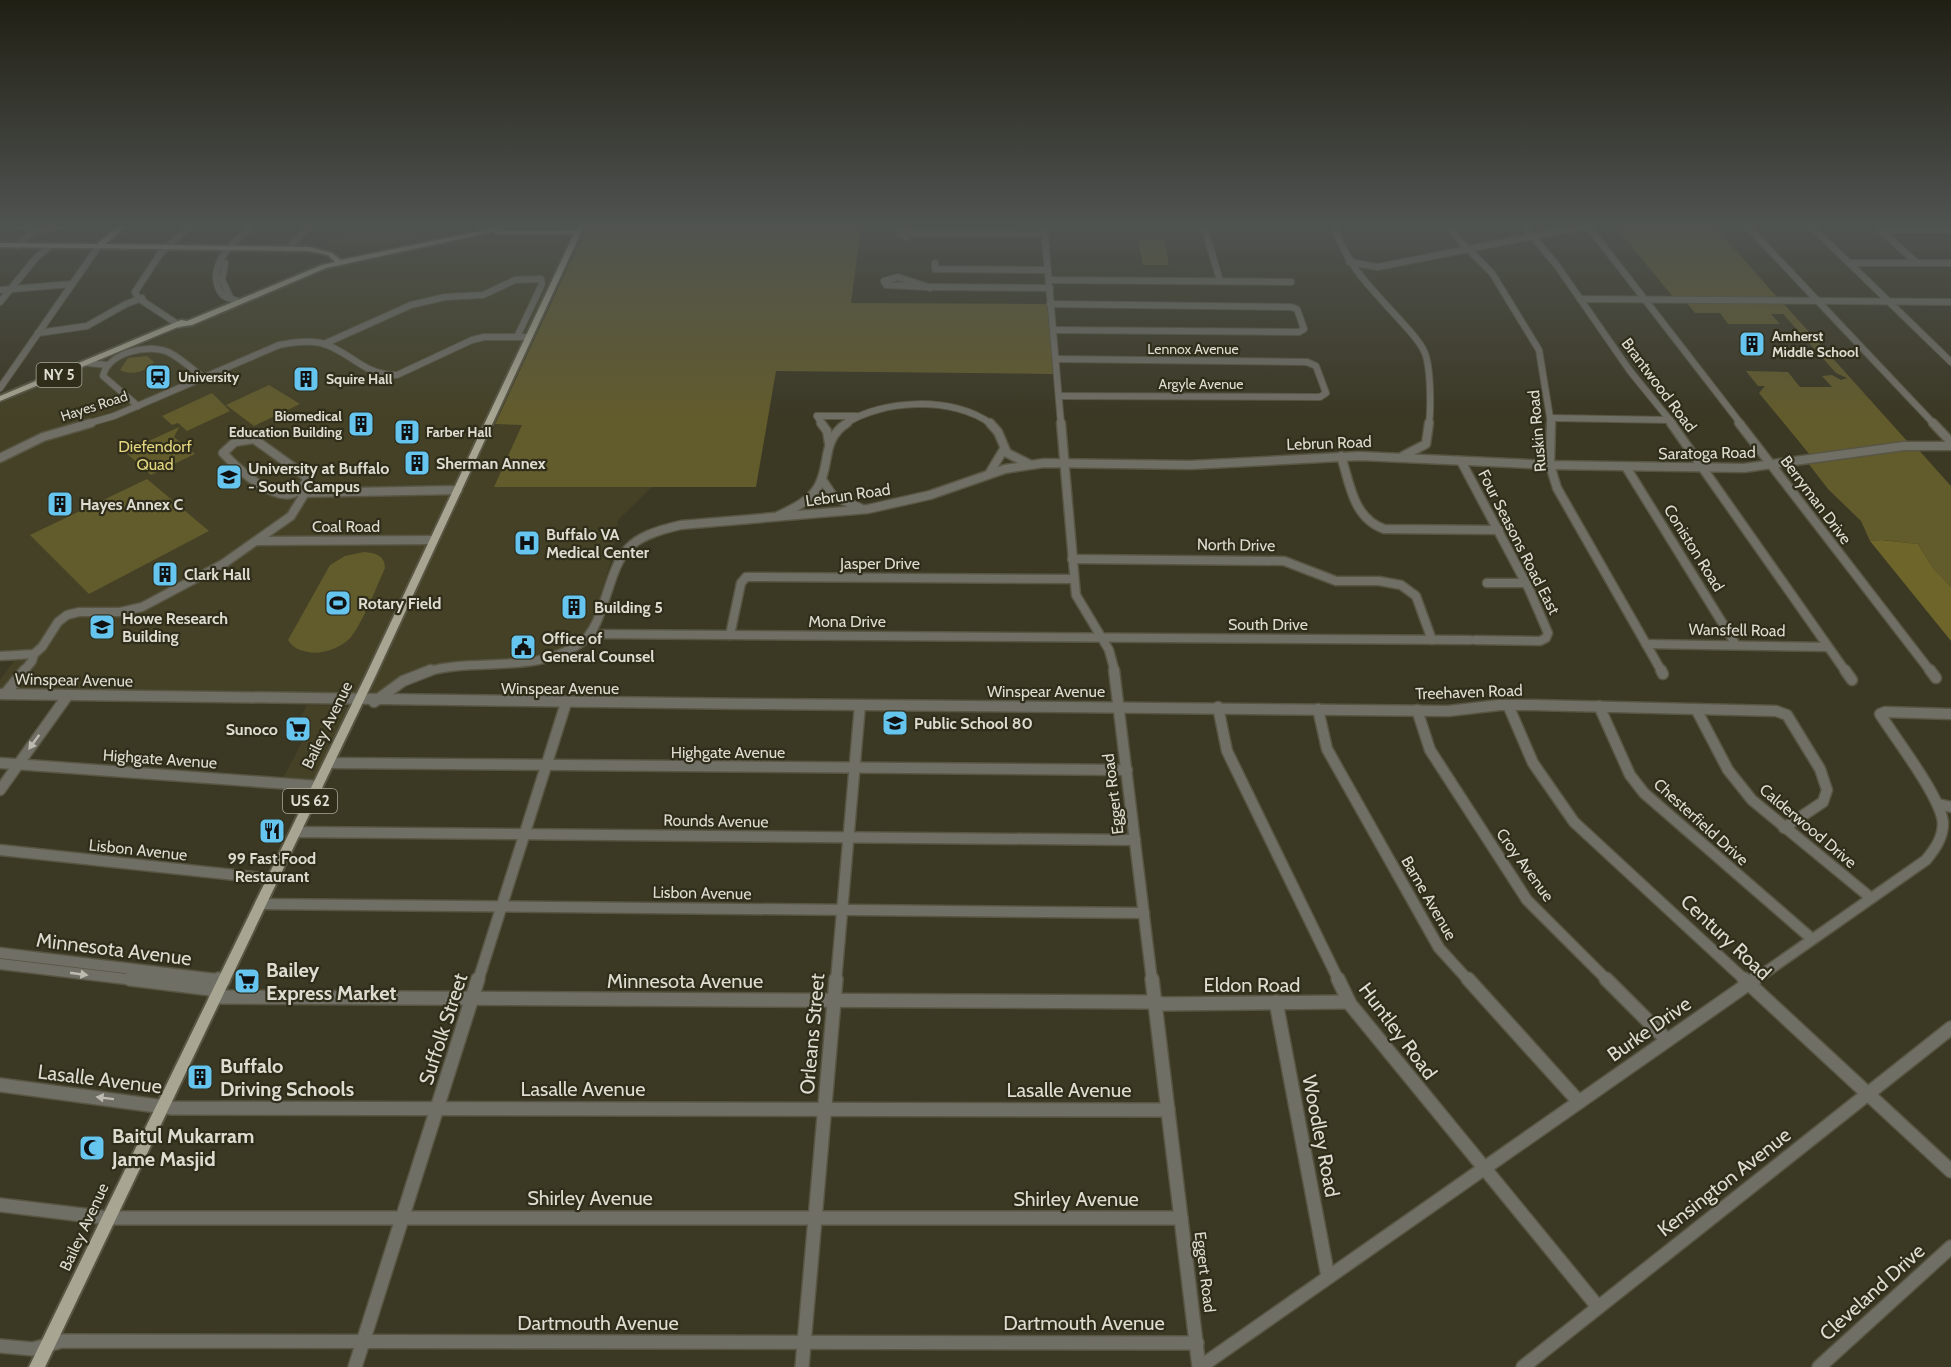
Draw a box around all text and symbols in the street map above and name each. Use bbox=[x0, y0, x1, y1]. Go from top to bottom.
place label: Amherst Middle School bbox=[1772, 327, 1859, 361]
building icon: Amherst Middle School bbox=[1737, 329, 1767, 359]
street label: Brantwood Road bbox=[1618, 334, 1700, 436]
street label: Lennox Avenue bbox=[1147, 340, 1239, 358]
station icon: University bbox=[143, 362, 173, 392]
road number: NY 5 bbox=[36, 363, 82, 387]
building icon: Squire Hall bbox=[291, 364, 321, 394]
place label: University bbox=[178, 368, 240, 386]
place label: Squire Hall bbox=[326, 370, 393, 388]
street label: Argyle Avenue bbox=[1159, 375, 1243, 393]
street label: Hayes Road bbox=[58, 387, 130, 425]
street label: Ruskin Road bbox=[1524, 389, 1550, 473]
place label: Biomedical Education Building bbox=[229, 407, 342, 441]
building icon: Biomedical Education Building bbox=[346, 409, 376, 439]
building icon: Farber Hall bbox=[392, 417, 422, 447]
place label: Farber Hall bbox=[426, 423, 492, 441]
street label: Lebrun Road bbox=[1286, 432, 1372, 454]
park label: Diefendorf Quad bbox=[118, 437, 192, 474]
street label: Saratoga Road bbox=[1658, 443, 1756, 463]
building icon: Sherman Annex bbox=[402, 448, 432, 478]
street label: Berryman Drive bbox=[1776, 452, 1856, 548]
place label: Sherman Annex bbox=[436, 454, 546, 473]
place label: University at Buffalo - South Campus bbox=[248, 459, 389, 496]
school or university icon: University at Buffalo - South Campus bbox=[214, 462, 244, 492]
street label: Four Seasons Road East bbox=[1474, 466, 1564, 618]
street label: Lebrun Road bbox=[804, 480, 892, 510]
building icon: Hayes Annex C bbox=[45, 489, 75, 519]
place label: Hayes Annex C bbox=[80, 495, 183, 514]
street label: Coniston Road bbox=[1660, 501, 1728, 595]
street label: Coal Road bbox=[312, 517, 380, 536]
place label: Buffalo VA Medical Center bbox=[546, 525, 650, 562]
hospital icon: Buffalo VA Medical Center bbox=[512, 528, 542, 558]
street label: North Drive bbox=[1197, 535, 1275, 555]
street label: Jasper Drive bbox=[839, 554, 920, 573]
building icon: Clark Hall bbox=[150, 559, 180, 589]
place label: Clark Hall bbox=[184, 565, 250, 584]
sports icon: Rotary Field bbox=[323, 588, 353, 618]
building icon: Building 5 bbox=[559, 592, 589, 622]
place label: Rotary Field bbox=[358, 594, 441, 613]
place label: Building 5 bbox=[594, 598, 663, 617]
place label: Howe Research Building bbox=[122, 609, 228, 646]
school or university icon: Howe Research Building bbox=[87, 612, 117, 642]
street label: Mona Drive bbox=[808, 612, 886, 631]
street label: South Drive bbox=[1228, 615, 1308, 634]
street label: Wansfell Road bbox=[1688, 620, 1786, 640]
place label: Office of General Counsel bbox=[542, 629, 654, 666]
public building icon: Office of General Counsel bbox=[508, 632, 538, 662]
street label: Winspear Avenue bbox=[15, 669, 133, 691]
street label: Bailey Avenue bbox=[298, 678, 356, 772]
street label: Winspear Avenue bbox=[501, 679, 619, 698]
street label: Treehaven Road bbox=[1415, 681, 1523, 703]
street label: Winspear Avenue bbox=[987, 682, 1105, 701]
school or university icon: Public School 80 bbox=[880, 708, 910, 738]
supermarket icon: Sunoco bbox=[283, 714, 313, 744]
place label: Public School 80 bbox=[914, 714, 1033, 733]
place label: Sunoco bbox=[226, 720, 278, 739]
one-way arrow bbox=[28, 734, 40, 750]
street label: Highgate Avenue bbox=[671, 743, 785, 762]
street label: Highgate Avenue bbox=[102, 746, 218, 772]
street label: Eggert Road bbox=[1099, 752, 1127, 836]
street label: Chesterfield Drive bbox=[1650, 774, 1752, 870]
street label: Calderwood Drive bbox=[1756, 780, 1860, 872]
road number: US 62 bbox=[283, 789, 337, 813]
street label: Rounds Avenue bbox=[663, 811, 769, 831]
restaurant icon: 99 Fast Food Restaurant bbox=[257, 816, 287, 846]
street label: Croy Avenue bbox=[1492, 825, 1558, 905]
street label: Lisbon Avenue bbox=[88, 835, 188, 865]
place label: 99 Fast Food Restaurant bbox=[228, 849, 316, 886]
street label: Bame Avenue bbox=[1397, 853, 1461, 943]
street label: Lisbon Avenue bbox=[652, 883, 752, 903]
street label: Century Road bbox=[1676, 889, 1776, 985]
street label: Minnesota Avenue bbox=[35, 928, 193, 970]
place label: Bailey Express Market bbox=[266, 958, 396, 1005]
supermarket icon: Bailey Express Market bbox=[232, 966, 262, 996]
street label: Minnesota Avenue bbox=[607, 969, 763, 993]
one-way arrow bbox=[69, 970, 88, 979]
street label: Suffolk Street bbox=[414, 970, 472, 1088]
street label: Orleans Street bbox=[795, 972, 829, 1096]
street label: Eldon Road bbox=[1204, 973, 1300, 997]
street label: Huntley Road bbox=[1354, 978, 1442, 1084]
street label: Burke Drive bbox=[1602, 991, 1696, 1067]
place label: Buffalo Driving Schools bbox=[220, 1054, 354, 1101]
street label: Lasalle Avenue bbox=[37, 1059, 163, 1099]
building icon: Buffalo Driving Schools bbox=[185, 1062, 215, 1092]
street label: Woodley Road bbox=[1297, 1073, 1345, 1199]
street label: Lasalle Avenue bbox=[521, 1077, 646, 1101]
street label: Lasalle Avenue bbox=[1007, 1078, 1132, 1102]
one-way arrow bbox=[95, 1094, 114, 1103]
street label: Kensington Avenue bbox=[1653, 1123, 1795, 1241]
place label: Baitul Mukarram Jame Masjid bbox=[111, 1124, 254, 1171]
mosque icon: Baitul Mukarram Jame Masjid bbox=[77, 1133, 107, 1163]
street label: Bailey Avenue bbox=[55, 1180, 113, 1274]
street label: Shirley Avenue bbox=[527, 1186, 653, 1210]
street label: Shirley Avenue bbox=[1013, 1187, 1139, 1211]
street label: Eggert Road bbox=[1191, 1230, 1219, 1314]
street label: Cleveland Drive bbox=[1815, 1239, 1929, 1345]
street label: Dartmouth Avenue bbox=[517, 1311, 679, 1335]
street label: Dartmouth Avenue bbox=[1003, 1311, 1165, 1335]

